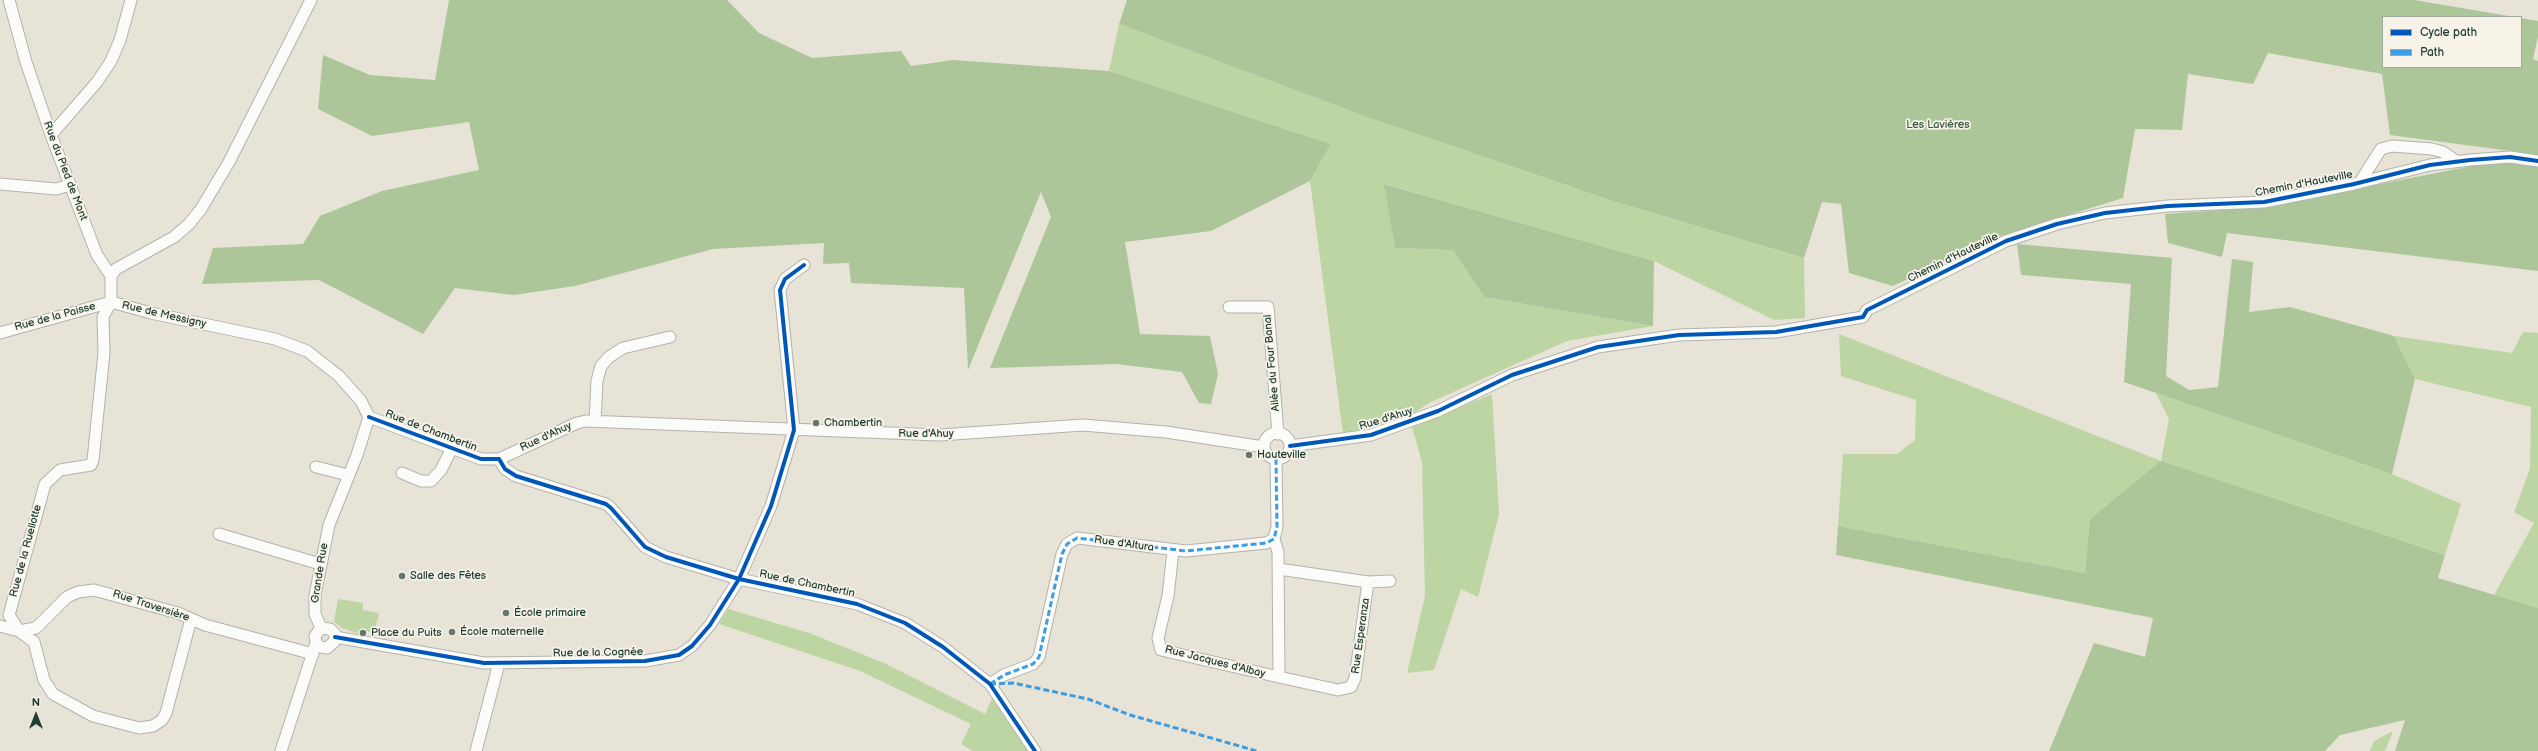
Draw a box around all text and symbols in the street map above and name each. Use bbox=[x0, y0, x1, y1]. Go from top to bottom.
legend bbox=[2382, 16, 2522, 68]
text: Cycle path bbox=[2420, 25, 2477, 40]
text: Path bbox=[2420, 45, 2444, 60]
park label: Les Lavières bbox=[1906, 118, 1970, 132]
street label: Rue du Pied de Mont bbox=[40, 120, 90, 222]
street label: Chemin d'Hauteville bbox=[2254, 168, 2354, 200]
street label: Chemin d'Hauteville bbox=[1906, 230, 2000, 286]
street label: Rue de Messigny bbox=[121, 299, 207, 331]
street label: Rue de la Paisse bbox=[13, 300, 97, 334]
street label: Allée du Four Banal bbox=[1261, 314, 1283, 412]
street label: Rue d'Ahuy bbox=[1358, 405, 1414, 433]
street label: Rue de Chambertin bbox=[383, 407, 479, 455]
place label: Chambertin bbox=[824, 416, 882, 430]
marker: Chambertin bbox=[811, 418, 821, 428]
street label: Rue d'Ahuy bbox=[518, 419, 574, 455]
street label: Rue d'Ahuy bbox=[898, 427, 954, 441]
place label: Hauteville bbox=[1257, 448, 1306, 462]
marker: Hauteville bbox=[1244, 450, 1254, 460]
street label: Rue de la Ruellotte bbox=[7, 503, 45, 599]
street label: Rue d'Altura bbox=[1093, 533, 1155, 555]
street label: Grande Rue bbox=[309, 542, 331, 604]
street label: Rue de Chambertin bbox=[758, 567, 856, 601]
place label: Salle des Fêtes bbox=[410, 569, 486, 583]
marker: Salle des Fêtes bbox=[397, 571, 407, 581]
street label: Rue Traversière bbox=[111, 587, 191, 625]
street label: Rue Esperanza bbox=[1349, 597, 1373, 675]
place label: École primaire bbox=[514, 606, 586, 620]
marker: École primaire bbox=[501, 608, 511, 618]
place label: École maternelle bbox=[460, 625, 544, 639]
place label: Place du Puits bbox=[371, 626, 442, 640]
marker: École maternelle bbox=[447, 627, 457, 637]
marker: Place du Puits bbox=[358, 628, 368, 638]
street label: Rue Jacques d'Albay bbox=[1163, 643, 1267, 681]
street label: Rue de la Cognée bbox=[553, 646, 643, 660]
north arrow bbox=[16, 695, 56, 735]
text: N bbox=[32, 696, 40, 709]

